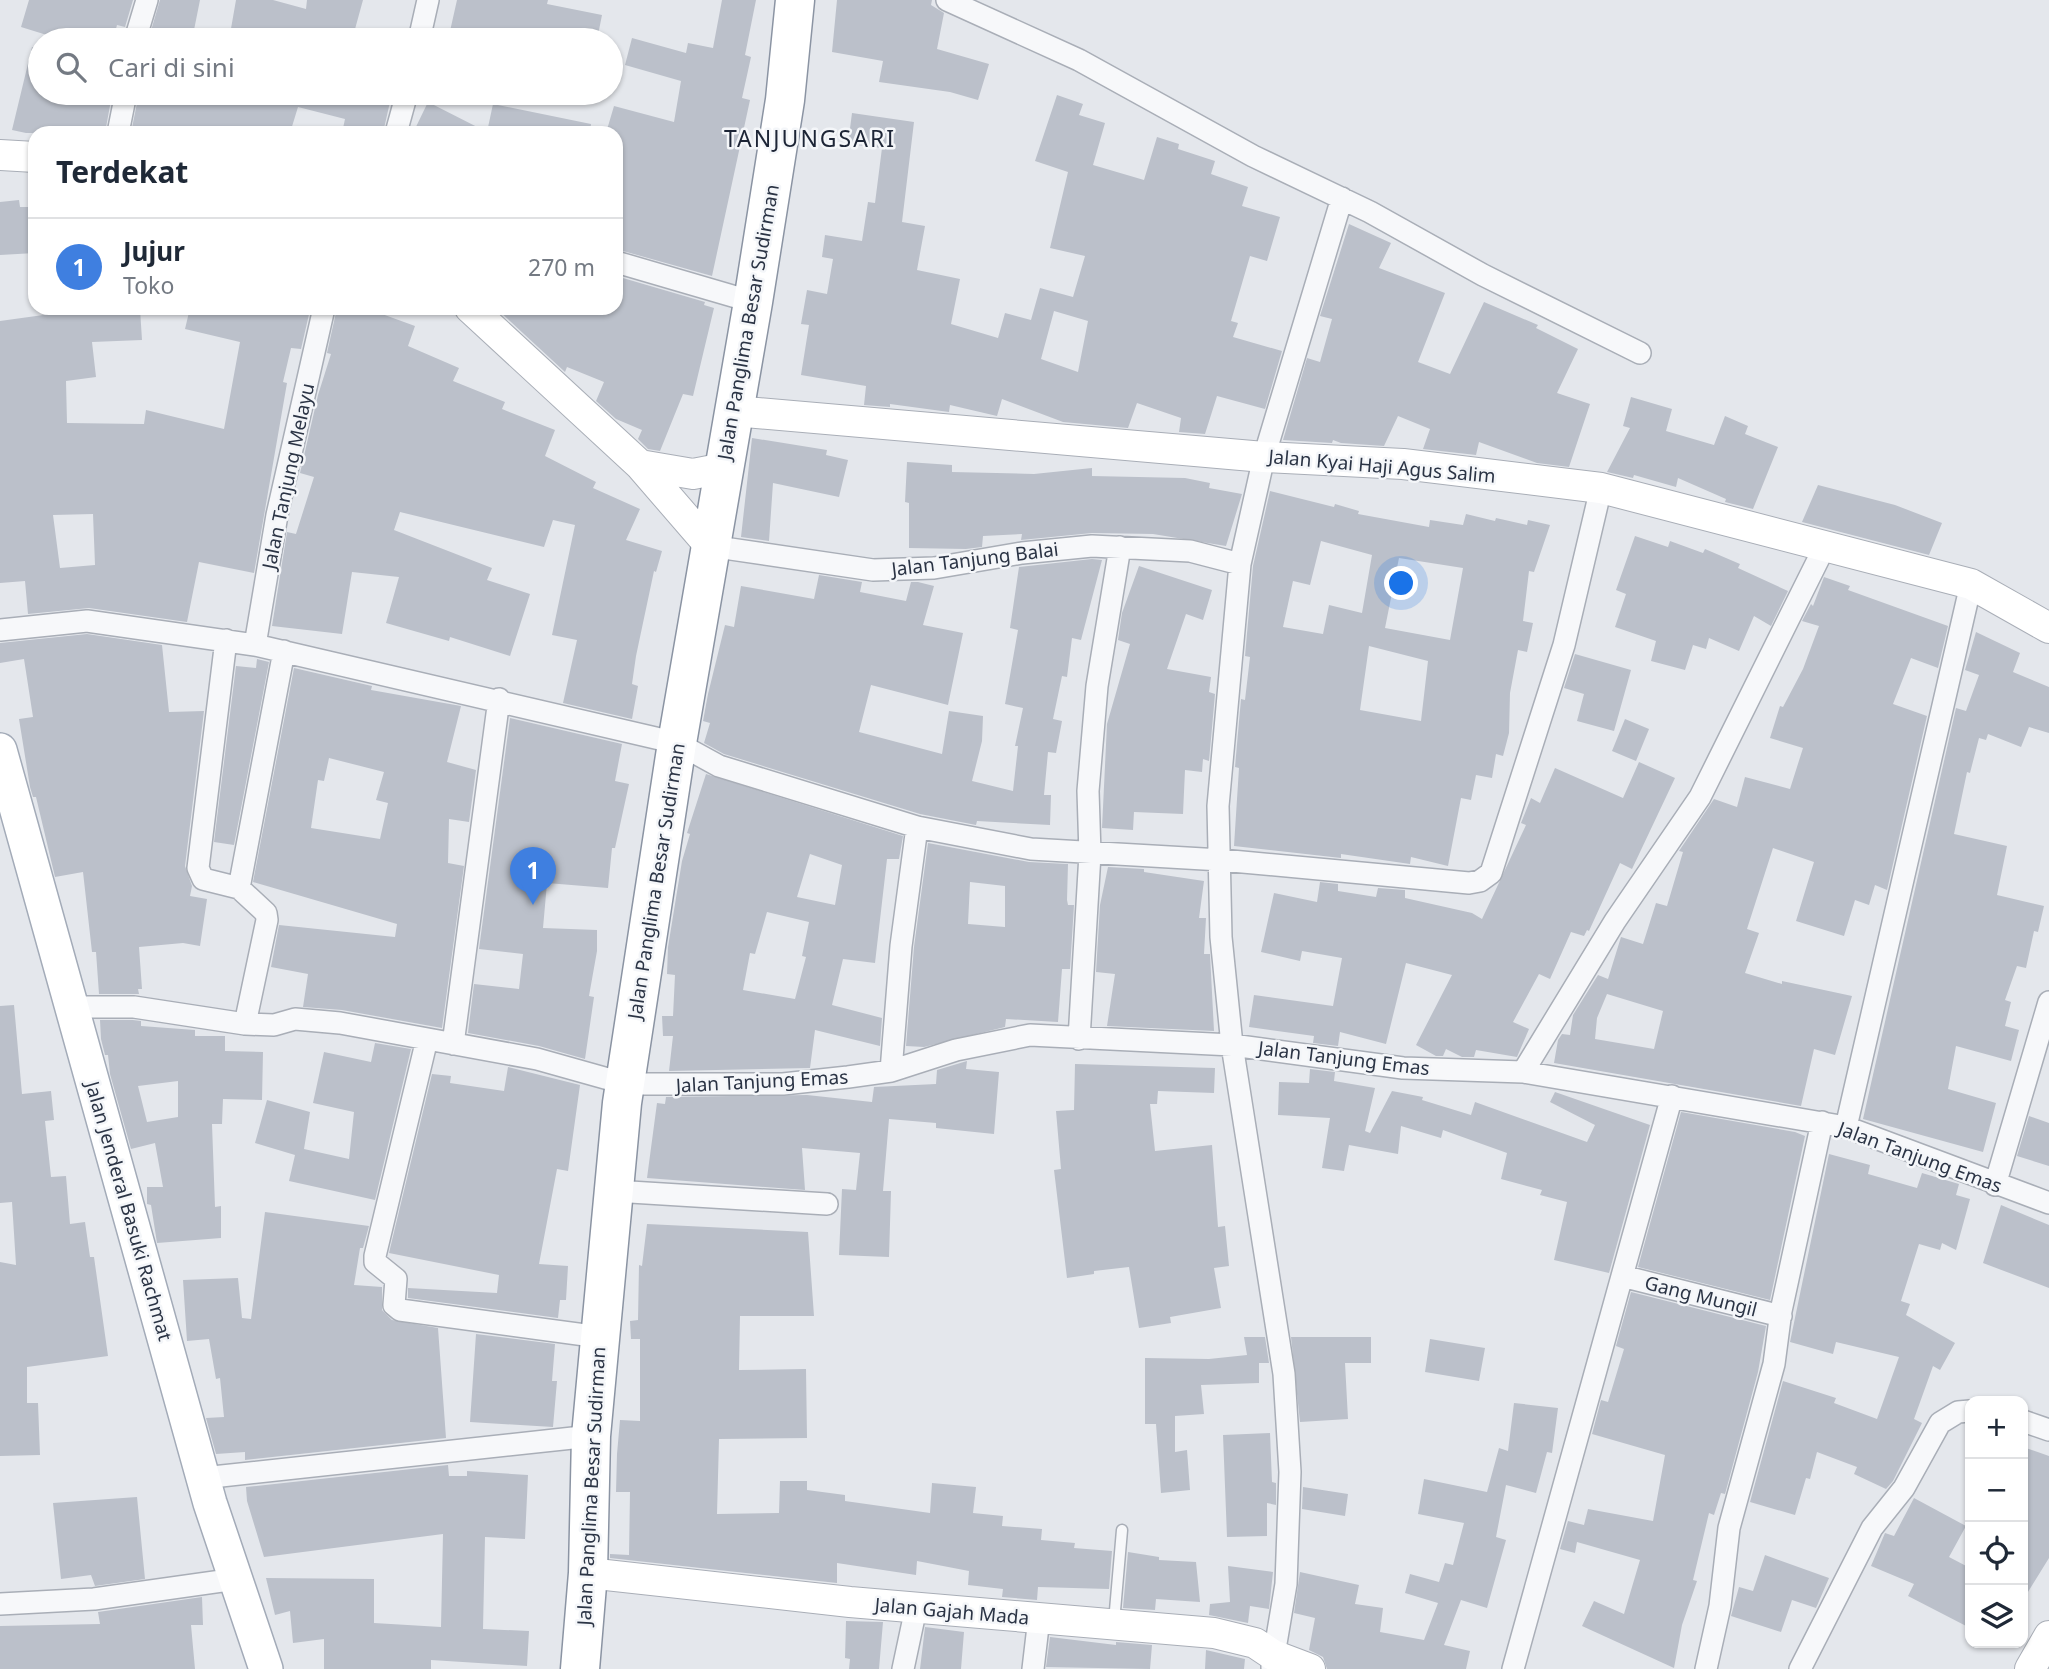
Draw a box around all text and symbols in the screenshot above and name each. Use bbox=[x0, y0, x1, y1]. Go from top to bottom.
search box bbox=[28, 28, 623, 105]
icon: search bbox=[52, 48, 90, 86]
text: Cari di sini bbox=[108, 49, 235, 85]
district label: TANJUNGSARI bbox=[724, 122, 896, 154]
text: Terdekat bbox=[56, 151, 188, 192]
street label: Jalan Panglima Besar Sudirman bbox=[711, 182, 785, 464]
text: Jujur bbox=[123, 233, 185, 269]
text: 1 bbox=[72, 251, 86, 283]
text: 270 m bbox=[528, 251, 595, 283]
text: Toko bbox=[123, 269, 174, 301]
street label: Jalan Tanjung Melayu bbox=[255, 381, 320, 573]
street label: Jalan Kyai Haji Agus Salim bbox=[1265, 443, 1497, 489]
street label: Jalan Tanjung Balai bbox=[888, 536, 1060, 582]
your location bbox=[1384, 566, 1418, 600]
street label: Jalan Panglima Besar Sudirman bbox=[621, 741, 691, 1023]
pin: 1 bbox=[510, 847, 556, 905]
street label: Jalan Tanjung Emas bbox=[1255, 1034, 1431, 1081]
street label: Jalan Tanjung Emas bbox=[673, 1064, 849, 1099]
street label: Jalan Jenderal Basuki Rachmat bbox=[79, 1076, 179, 1344]
street label: Jalan Tanjung Emas bbox=[1833, 1115, 2006, 1199]
street label: Gang Mungil bbox=[1642, 1269, 1760, 1323]
street label: Jalan Panglima Besar Sudirman bbox=[571, 1346, 611, 1628]
map controls bbox=[1965, 1396, 2028, 1648]
button: + bbox=[1965, 1396, 2028, 1459]
button: − bbox=[1965, 1459, 2028, 1522]
button: locate bbox=[1965, 1522, 2028, 1585]
button: layers bbox=[1965, 1585, 2028, 1648]
street label: Jalan Gajah Mada bbox=[872, 1591, 1030, 1631]

